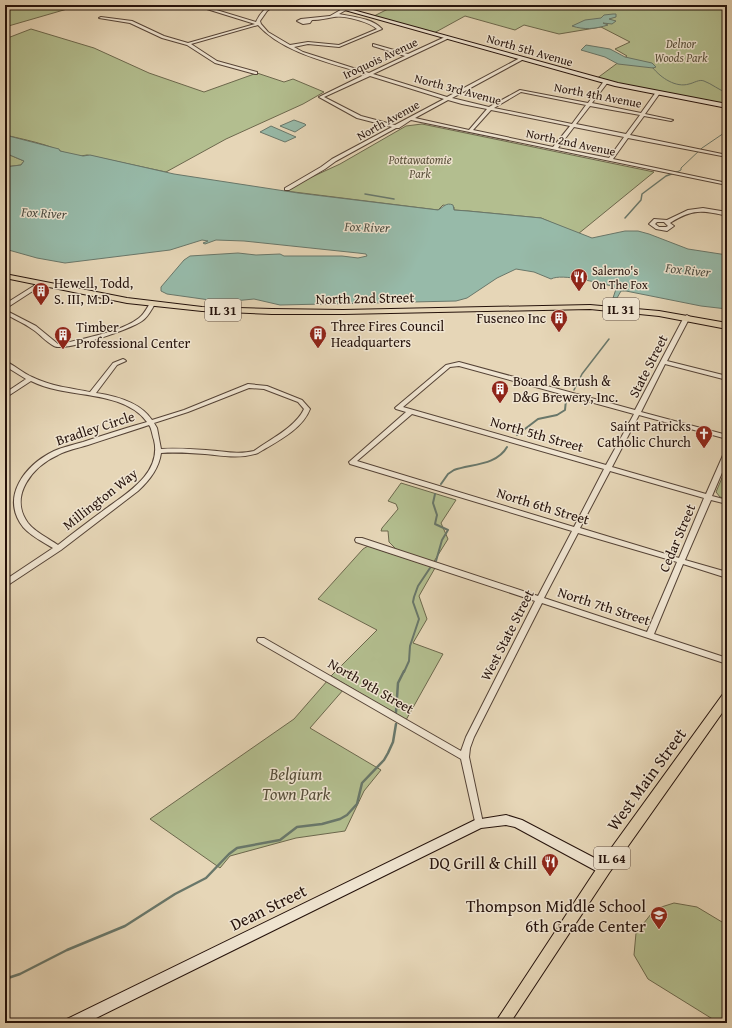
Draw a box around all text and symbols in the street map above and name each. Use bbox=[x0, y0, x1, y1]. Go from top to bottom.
street label: North 5th Avenue bbox=[485, 30, 575, 71]
street label: Iroquois Avenue bbox=[340, 33, 421, 83]
park label: Delnor Woods Park bbox=[654, 35, 708, 66]
street label: North 3rd Avenue bbox=[413, 69, 504, 109]
street label: North 4th Avenue bbox=[553, 78, 644, 112]
street label: North Avenue bbox=[354, 96, 423, 144]
street label: North 2nd Avenue bbox=[525, 124, 618, 160]
park label: Pottawatomie Park bbox=[388, 151, 452, 182]
water label: Fox River bbox=[20, 202, 68, 224]
water label: Fox River bbox=[343, 217, 391, 237]
water label: Fox River bbox=[663, 258, 713, 282]
place label: Salerno's On The Fox bbox=[592, 262, 649, 293]
restaurant icon: Salerno's On The Fox bbox=[569, 267, 589, 292]
place label: Hewell, Todd, S. III, M.D. bbox=[54, 273, 133, 309]
building icon: Hewell, Todd, S. III, M.D. bbox=[31, 281, 51, 306]
street label: North 2nd Street bbox=[316, 287, 414, 309]
road number: IL 31 bbox=[603, 298, 639, 320]
road number: IL 31 bbox=[205, 299, 241, 321]
place label: Fuseneo Inc bbox=[476, 308, 546, 328]
building icon: Fuseneo Inc bbox=[549, 308, 569, 333]
place label: Three Fires Council Headquarters bbox=[331, 316, 444, 352]
place label: Timber Professional Center bbox=[76, 317, 191, 353]
building icon: Three Fires Council Headquarters bbox=[308, 324, 328, 349]
building icon: Timber Professional Center bbox=[53, 325, 73, 350]
street label: State Street bbox=[624, 331, 672, 401]
place label: Board & Brush & D&G Brewery, Inc. bbox=[513, 371, 618, 407]
building icon: Board & Brush & D&G Brewery, Inc. bbox=[490, 379, 510, 404]
street label: Bradley Circle bbox=[53, 406, 137, 450]
street label: North 5th Street bbox=[488, 411, 586, 457]
place label: Saint Patricks Catholic Church bbox=[597, 416, 691, 452]
church icon: Saint Patricks Catholic Church bbox=[694, 424, 714, 449]
street label: Millington Way bbox=[58, 463, 142, 535]
street label: North 6th Street bbox=[494, 482, 592, 530]
street label: Cedar Street bbox=[654, 501, 700, 575]
street label: North 7th Street bbox=[555, 582, 653, 630]
street label: West State Street bbox=[475, 586, 539, 684]
street label: North 9th Street bbox=[324, 653, 418, 719]
street label: West Main Street bbox=[600, 723, 692, 835]
park label: Belgium Town Park bbox=[262, 761, 331, 806]
road number: IL 64 bbox=[594, 847, 630, 869]
place label: DQ Grill & Chill bbox=[429, 850, 537, 875]
restaurant icon: DQ Grill & Chill bbox=[540, 852, 560, 877]
street label: Dean Street bbox=[225, 878, 311, 936]
place label: Thompson Middle School 6th Grade Center bbox=[466, 893, 646, 938]
school or university icon: Thompson Middle School 6th Grade Center bbox=[649, 905, 669, 930]

